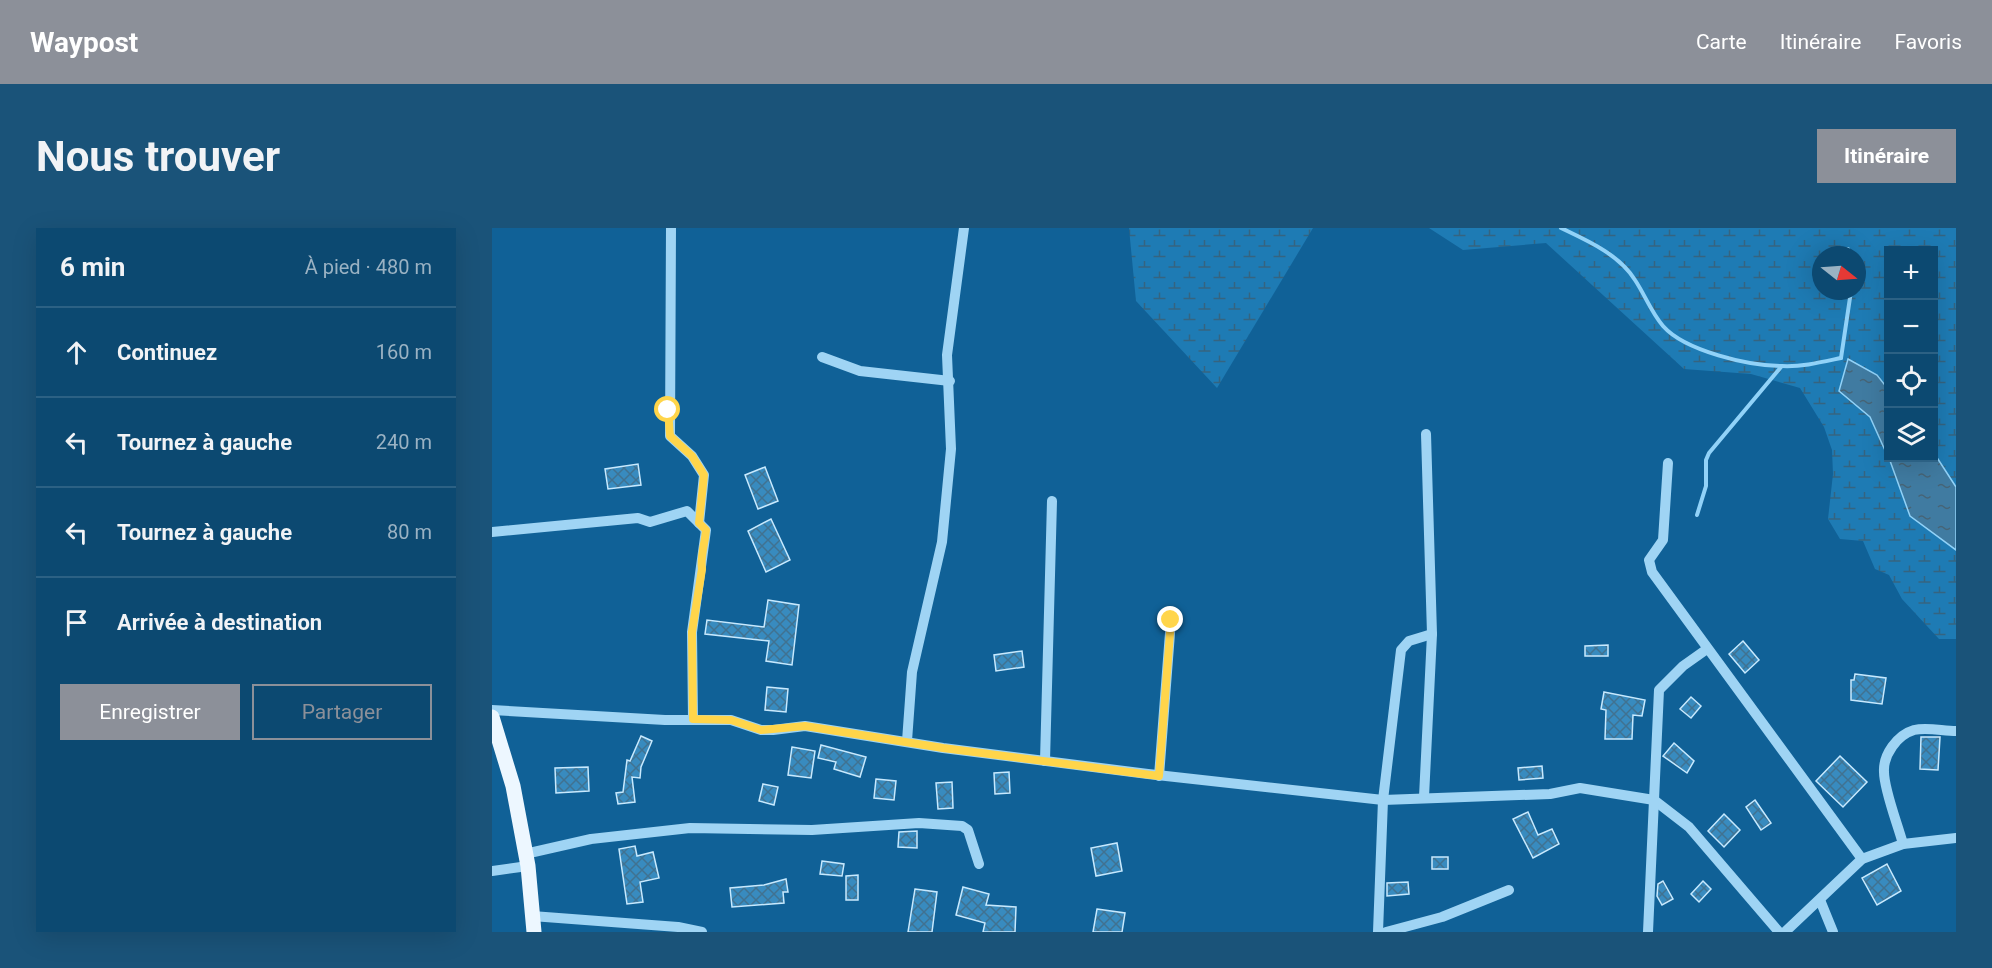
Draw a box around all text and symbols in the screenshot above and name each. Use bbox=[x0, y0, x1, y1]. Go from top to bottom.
text: Waypost bbox=[30, 26, 138, 59]
text: Carte bbox=[1696, 30, 1747, 54]
text: Itinéraire bbox=[1780, 30, 1861, 54]
text: Favoris bbox=[1894, 30, 1962, 54]
button: Itinéraire bbox=[1817, 129, 1956, 183]
text: Nous trouver bbox=[36, 132, 280, 181]
north arrow bbox=[1812, 246, 1866, 300]
map controls bbox=[1884, 246, 1938, 462]
button: + bbox=[1884, 246, 1938, 300]
text: 6 min bbox=[60, 252, 125, 282]
text: À pied · 480 m bbox=[305, 255, 432, 279]
button: − bbox=[1884, 300, 1938, 354]
icon: ahead bbox=[60, 336, 93, 369]
text: Continuez bbox=[117, 340, 217, 365]
text: 160 m bbox=[376, 340, 432, 364]
button: locate bbox=[1884, 354, 1938, 408]
route start bbox=[654, 396, 680, 422]
button: layers bbox=[1884, 408, 1938, 462]
icon: left bbox=[60, 426, 93, 459]
text: Tournez à gauche bbox=[117, 430, 292, 455]
text: 240 m bbox=[376, 430, 432, 454]
icon: left bbox=[60, 516, 93, 549]
text: Tournez à gauche bbox=[117, 520, 292, 545]
text: 80 m bbox=[387, 520, 432, 544]
icon: arrive bbox=[60, 606, 93, 639]
route end bbox=[1157, 606, 1183, 632]
text: Arrivée à destination bbox=[117, 610, 322, 635]
button: Enregistrer bbox=[60, 684, 240, 740]
button: Partager bbox=[252, 684, 432, 740]

